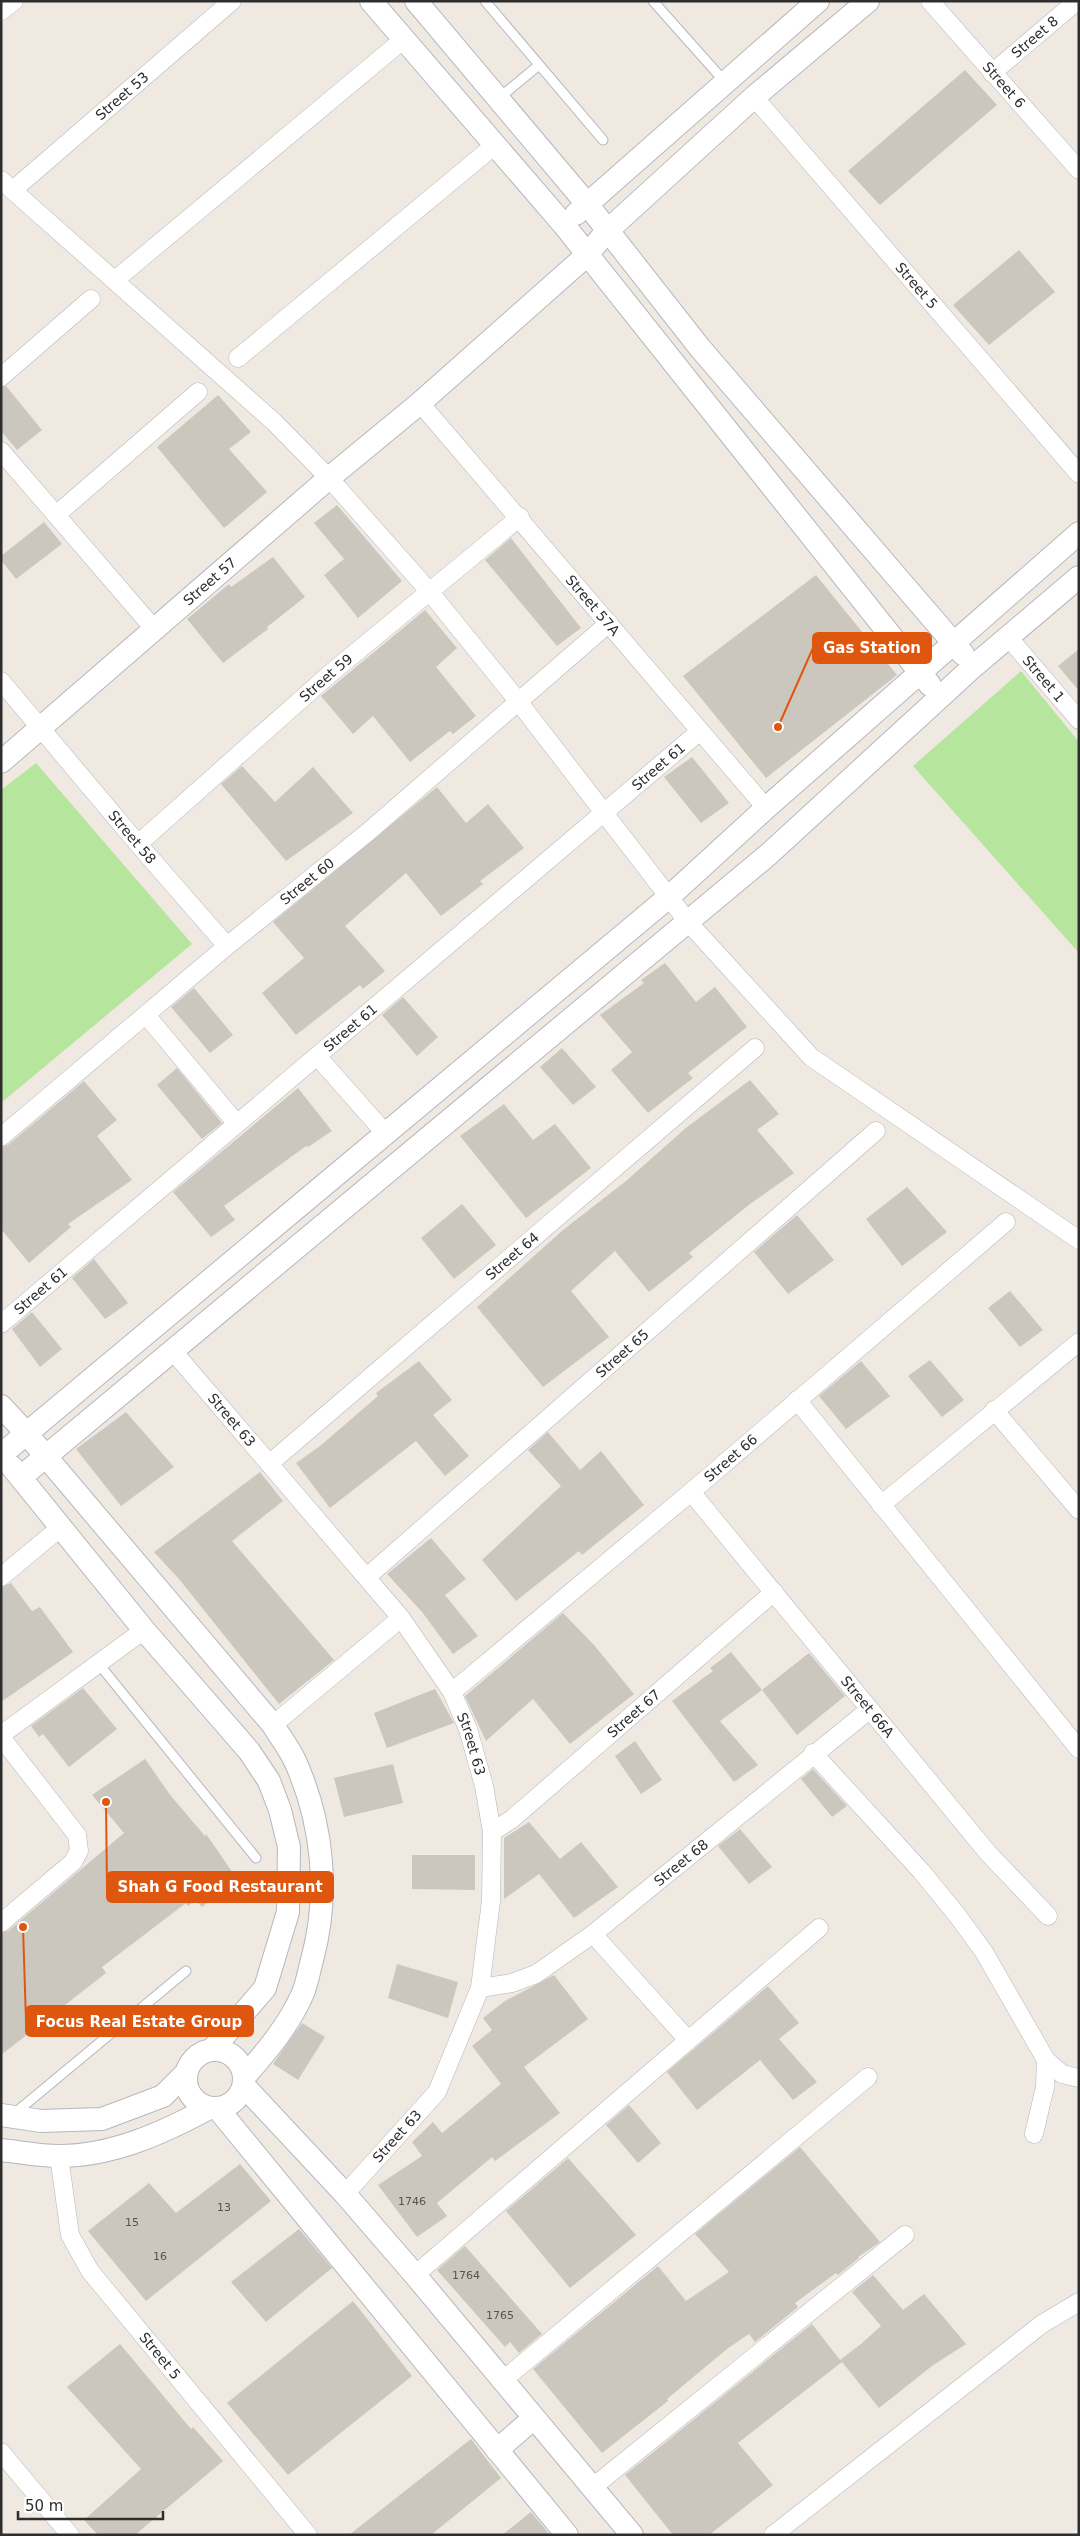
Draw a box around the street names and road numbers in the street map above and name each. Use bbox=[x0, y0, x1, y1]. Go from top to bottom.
street label: Street 8 bbox=[1008, 13, 1061, 61]
street label: Street 6 bbox=[980, 59, 1029, 111]
street label: Street 53 bbox=[92, 69, 152, 123]
street label: Street 5 bbox=[892, 259, 941, 312]
street label: Street 57 bbox=[180, 554, 239, 609]
street label: Street 57A bbox=[563, 572, 623, 639]
street label: Street 59 bbox=[296, 650, 356, 705]
street label: Street 1 bbox=[1019, 652, 1068, 705]
street label: Street 61 bbox=[628, 739, 688, 794]
street label: Street 58 bbox=[105, 807, 159, 867]
street label: Street 60 bbox=[277, 855, 337, 908]
street label: Street 61 bbox=[320, 1001, 380, 1055]
street label: Street 64 bbox=[482, 1229, 542, 1283]
street label: Street 61 bbox=[11, 1263, 71, 1317]
street label: Street 65 bbox=[593, 1326, 652, 1381]
street label: Street 63 bbox=[205, 1390, 259, 1450]
street label: Street 66 bbox=[701, 1431, 761, 1485]
street label: Street 66A bbox=[838, 1673, 898, 1741]
street label: Street 67 bbox=[604, 1686, 664, 1741]
street label: Street 63 bbox=[454, 1710, 489, 1777]
street label: Street 68 bbox=[651, 1836, 711, 1889]
street label: Street 63 bbox=[369, 2107, 425, 2165]
street label: Street 5 bbox=[136, 2329, 184, 2383]

